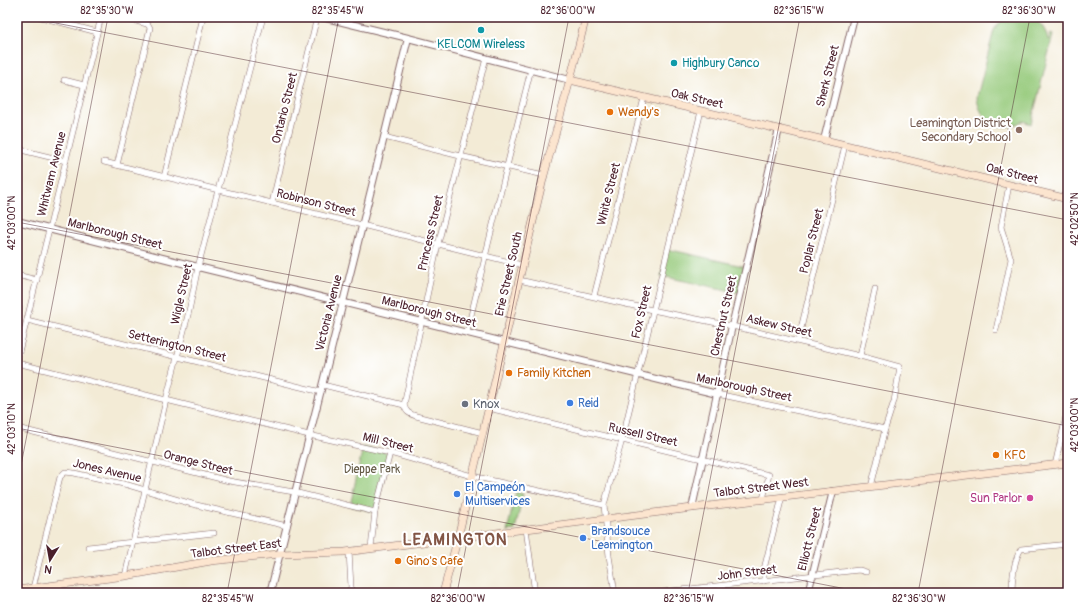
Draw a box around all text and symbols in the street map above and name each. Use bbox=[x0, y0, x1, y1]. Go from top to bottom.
text: 82°35'30"W bbox=[81, 5, 134, 17]
text: 82°35'45"W bbox=[312, 5, 364, 17]
text: 82°36'00"W bbox=[541, 5, 596, 17]
text: 82°36'15"W bbox=[774, 5, 825, 17]
text: 82°36'30"W bbox=[1002, 5, 1056, 17]
marker: KELCOM Wireless bbox=[476, 25, 486, 35]
place label: KELCOM Wireless bbox=[437, 37, 526, 52]
street label: Sherk Street bbox=[813, 43, 843, 108]
place label: Highbury Canco bbox=[682, 56, 760, 71]
marker: Highbury Canco bbox=[669, 58, 679, 68]
street label: Ontario Street bbox=[269, 71, 301, 145]
street label: Oak Street bbox=[669, 86, 725, 112]
place label: Wendy's bbox=[618, 105, 660, 120]
marker: Wendy's bbox=[605, 107, 615, 117]
place label: Leamington District Secondary School bbox=[909, 116, 1011, 145]
marker: Leamington District Secondary School bbox=[1014, 125, 1024, 135]
street label: Whitwam Avenue bbox=[34, 130, 70, 218]
street label: Oak Street bbox=[984, 160, 1040, 188]
street label: White Street bbox=[594, 161, 624, 227]
street label: Robinson Street bbox=[275, 186, 358, 220]
text: 42°02'50"N bbox=[1069, 192, 1081, 246]
street label: Princess Street bbox=[415, 193, 447, 272]
text: 42°03'00"N bbox=[6, 195, 18, 250]
street label: Poplar Street bbox=[797, 207, 827, 275]
street label: Marlborough Street bbox=[66, 215, 164, 253]
street label: Erie Street South bbox=[492, 230, 526, 318]
street label: Wigle Street bbox=[168, 262, 196, 326]
street label: Victoria Avenue bbox=[312, 273, 346, 353]
street label: Chestnut Street bbox=[707, 274, 741, 358]
street label: Fox Street bbox=[629, 284, 655, 340]
street label: Marlborough Street bbox=[380, 293, 478, 331]
street label: Askew Street bbox=[745, 311, 814, 341]
street label: Setterington Street bbox=[126, 327, 228, 366]
place label: Family Kitchen bbox=[517, 366, 591, 381]
marker: Family Kitchen bbox=[504, 368, 514, 378]
street label: Marlborough Street bbox=[695, 371, 793, 405]
place label: Reid bbox=[578, 396, 599, 411]
place label: Knox bbox=[473, 397, 500, 412]
text: 42°03'00"N bbox=[1069, 397, 1081, 452]
marker: Reid bbox=[565, 398, 575, 408]
marker: Knox bbox=[460, 399, 470, 409]
text: 42°03'10"N bbox=[6, 403, 18, 455]
street label: Russell Street bbox=[607, 420, 679, 450]
street label: Mill Street bbox=[361, 429, 415, 457]
street label: Orange Street bbox=[162, 447, 234, 479]
place label: KFC bbox=[1004, 448, 1026, 463]
marker: KFC bbox=[991, 450, 1001, 460]
street label: Jones Avenue bbox=[71, 456, 143, 486]
park label: Dieppe Park bbox=[344, 462, 400, 477]
street label: Talbot Street West bbox=[713, 475, 810, 501]
place label: El Campeón Multiservices bbox=[465, 480, 531, 509]
marker: El Campeón Multiservices bbox=[452, 489, 462, 499]
place label: Sun Parlor bbox=[970, 491, 1023, 506]
marker: Sun Parlor bbox=[1025, 493, 1035, 503]
street label: Elliott Street bbox=[795, 505, 825, 573]
place label: Brandsouce Leamington bbox=[591, 524, 653, 553]
district label: LEAMINGTON bbox=[402, 530, 508, 550]
marker: Brandsouce Leamington bbox=[578, 533, 588, 543]
street label: Talbot Street East bbox=[190, 536, 282, 562]
north arrow bbox=[30, 540, 70, 580]
place label: Gino's Cafe bbox=[406, 554, 463, 569]
marker: Gino's Cafe bbox=[393, 556, 403, 566]
text: N bbox=[43, 562, 53, 576]
street label: John Street bbox=[716, 562, 778, 584]
text: 82°35'45"W bbox=[202, 593, 254, 605]
text: 82°36'00"W bbox=[431, 593, 486, 605]
text: 82°36'15"W bbox=[664, 593, 715, 605]
text: 82°36'30"W bbox=[892, 593, 946, 605]

